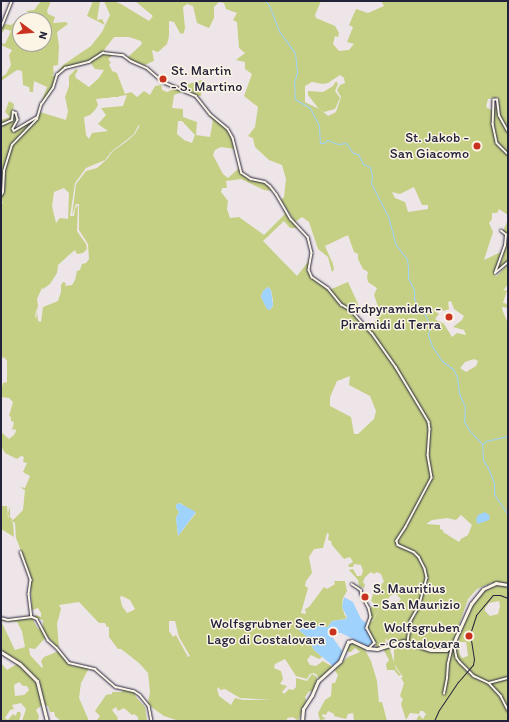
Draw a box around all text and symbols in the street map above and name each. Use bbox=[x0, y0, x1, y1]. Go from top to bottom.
north arrow bbox=[12, 12, 52, 52]
text: N bbox=[36, 30, 50, 41]
place label: St. Martin - S. Martino bbox=[171, 63, 242, 96]
marker: St. Martin - S. Martino bbox=[158, 74, 168, 84]
place label: St. Jakob - San Giacomo bbox=[391, 130, 469, 162]
marker: St. Jakob - San Giacomo bbox=[472, 141, 482, 151]
place label: Erdpyramiden - Piramidi di Terra bbox=[342, 301, 441, 334]
marker: Erdpyramiden - Piramidi di Terra bbox=[444, 312, 454, 322]
place label: S. Mauritius - San Maurizio bbox=[373, 581, 460, 614]
marker: S. Mauritius - San Maurizio bbox=[360, 592, 370, 602]
place label: Wolfsgrubner See - Lago di Costalovara bbox=[207, 616, 325, 648]
place label: Wolfsgruben - Costalovara bbox=[380, 620, 460, 652]
marker: Wolfsgrubner See - Lago di Costalovara bbox=[328, 627, 338, 637]
marker: Wolfsgruben - Costalovara bbox=[463, 630, 475, 642]

